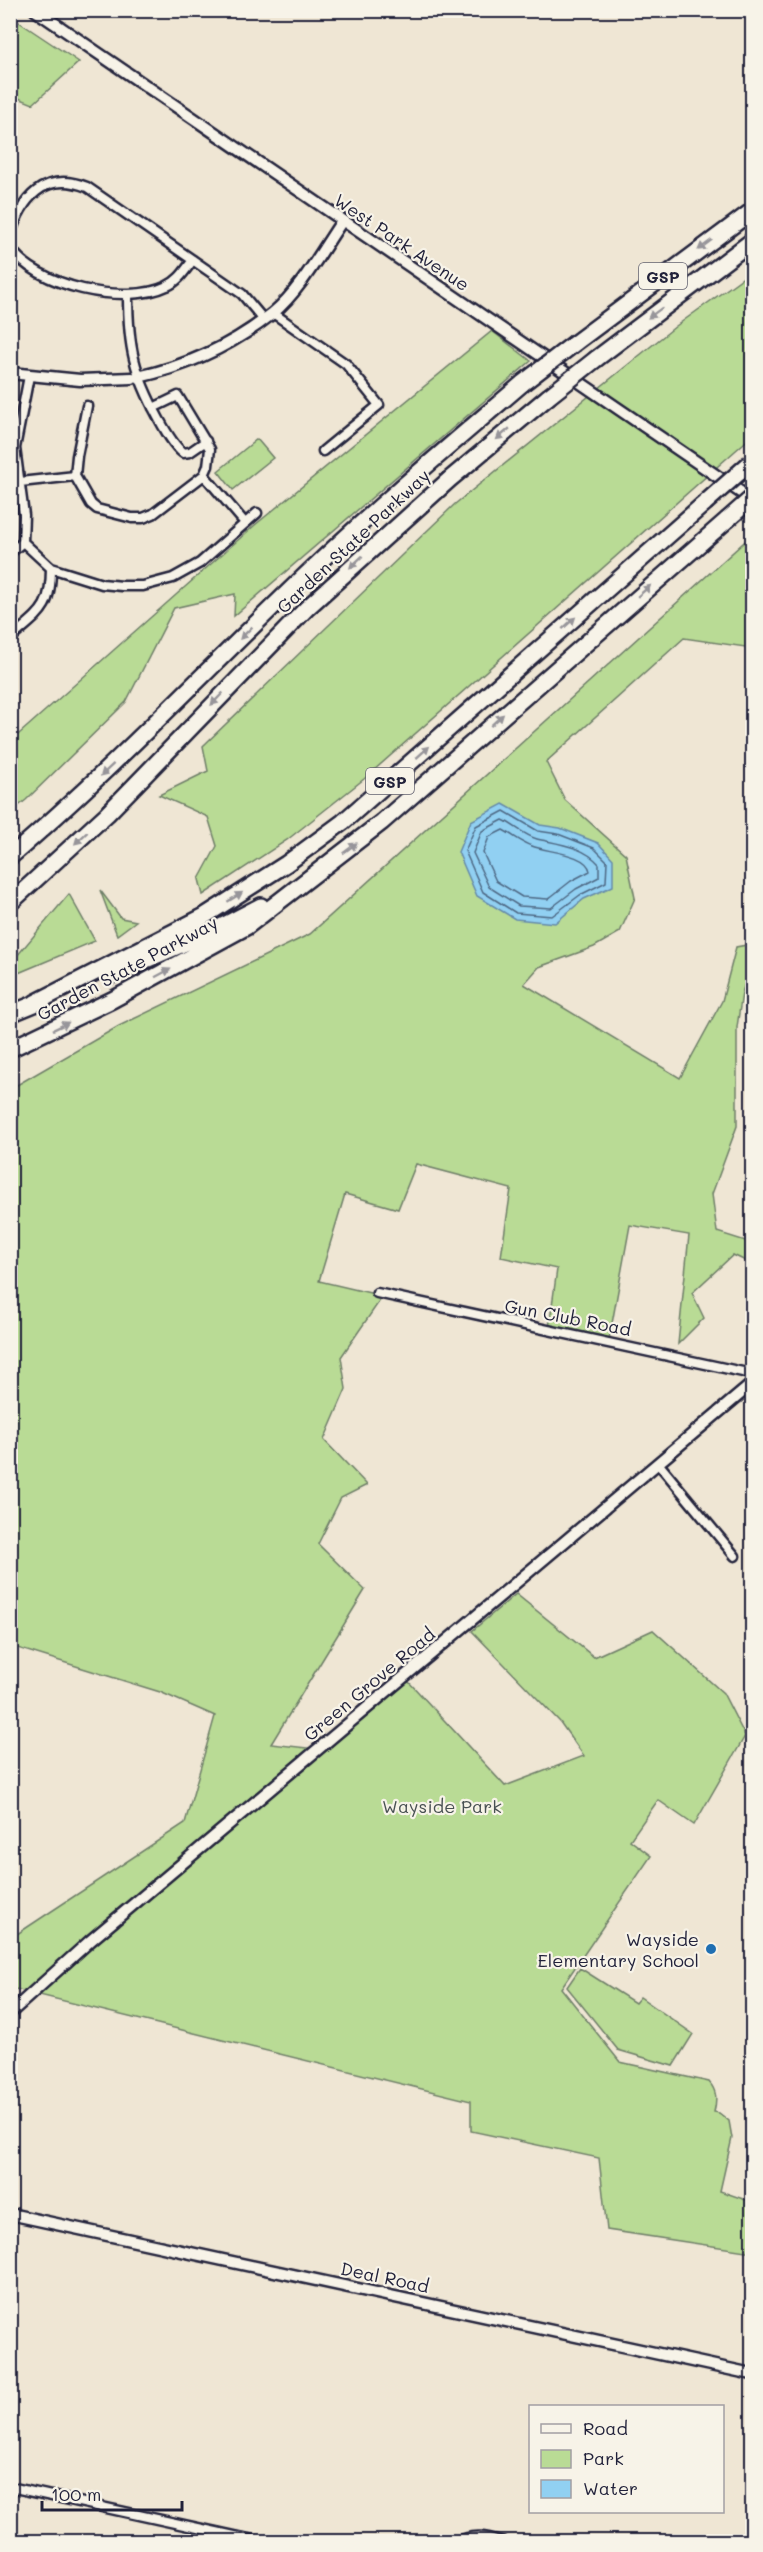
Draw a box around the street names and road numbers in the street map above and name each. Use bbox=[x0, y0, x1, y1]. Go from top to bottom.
street label: West Park Avenue bbox=[330, 188, 474, 296]
road number: GSP bbox=[639, 263, 687, 289]
street label: Garden State Parkway bbox=[271, 464, 435, 618]
road number: GSP bbox=[366, 768, 414, 794]
street label: Garden State Parkway bbox=[32, 910, 222, 1026]
street label: Gun Club Road bbox=[503, 1293, 633, 1341]
street label: Green Grove Road bbox=[298, 1622, 440, 1746]
street label: Deal Road bbox=[339, 2256, 431, 2298]

